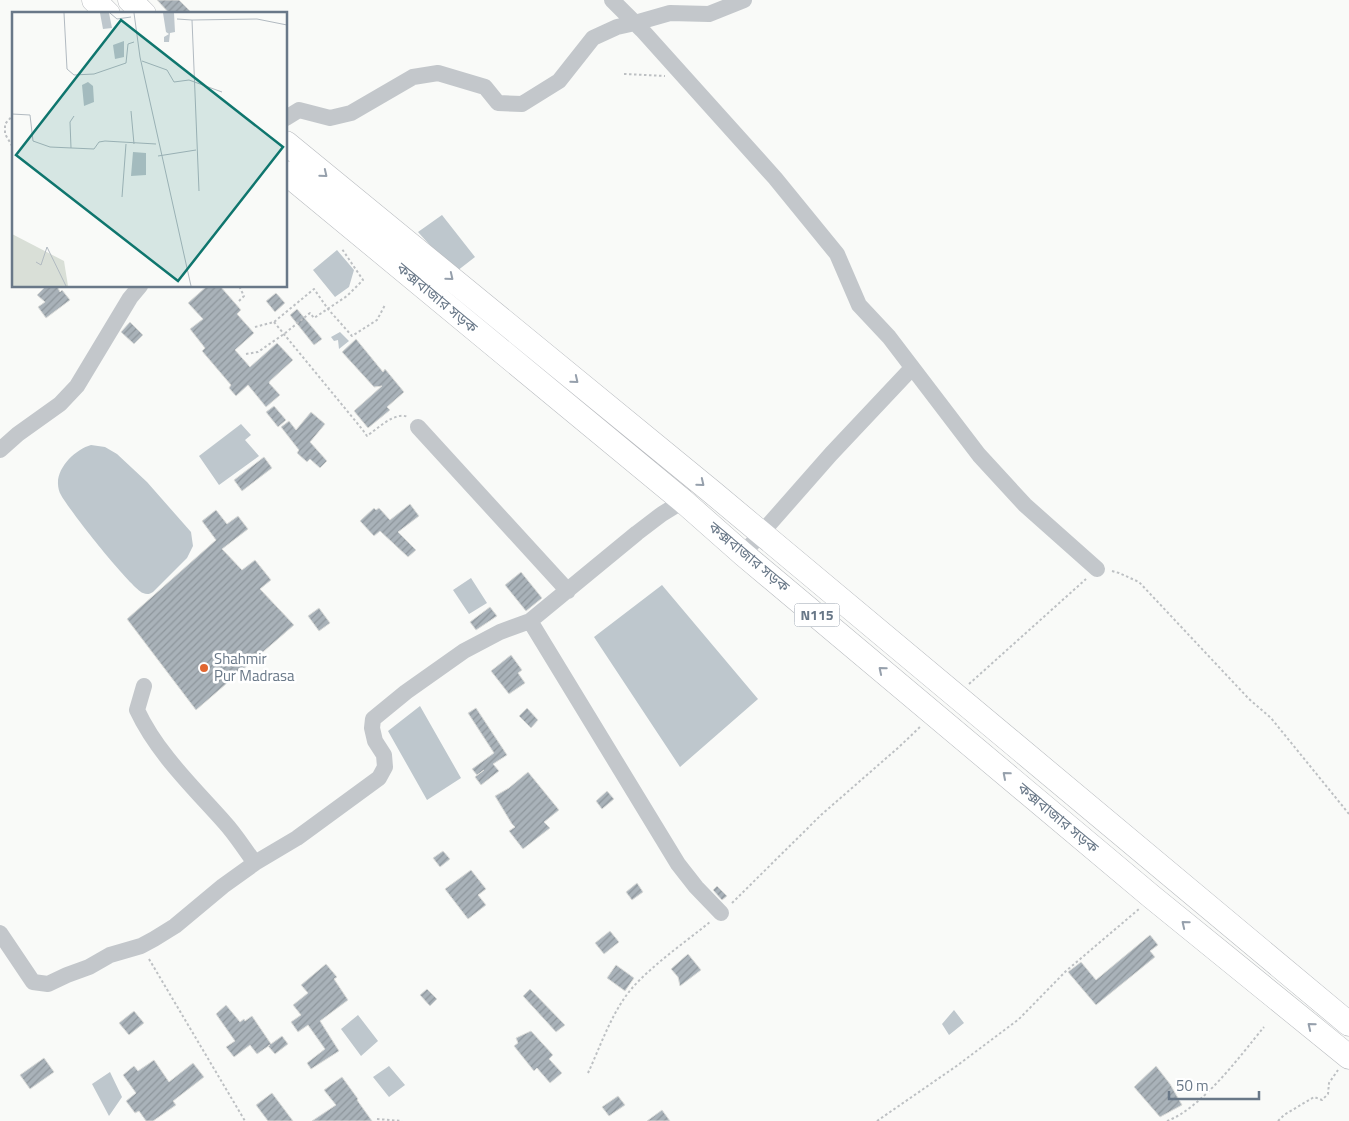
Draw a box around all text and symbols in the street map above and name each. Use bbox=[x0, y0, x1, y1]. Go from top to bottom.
inset map bbox=[12, 12, 288, 288]
one-way arrow bbox=[318, 168, 327, 176]
street label: কক্সবাজার সড়ক bbox=[391, 256, 484, 339]
one-way arrow bbox=[444, 271, 453, 280]
one-way arrow bbox=[570, 374, 579, 383]
one-way arrow bbox=[695, 477, 704, 485]
street label: কক্সবাজার সড়ক bbox=[703, 515, 796, 598]
road number: N115 bbox=[794, 604, 840, 626]
place label: Shahmir Pur Madrasa bbox=[214, 647, 295, 687]
marker: Shahmir Pur Madrasa bbox=[198, 662, 210, 674]
one-way arrow bbox=[879, 666, 888, 675]
one-way arrow bbox=[1003, 771, 1012, 780]
street label: কক্সবাজার সড়ক bbox=[1012, 776, 1105, 859]
one-way arrow bbox=[1182, 921, 1191, 929]
one-way arrow bbox=[1308, 1024, 1317, 1032]
scale bar bbox=[1169, 1068, 1259, 1100]
text: 50 m bbox=[1176, 1074, 1209, 1097]

